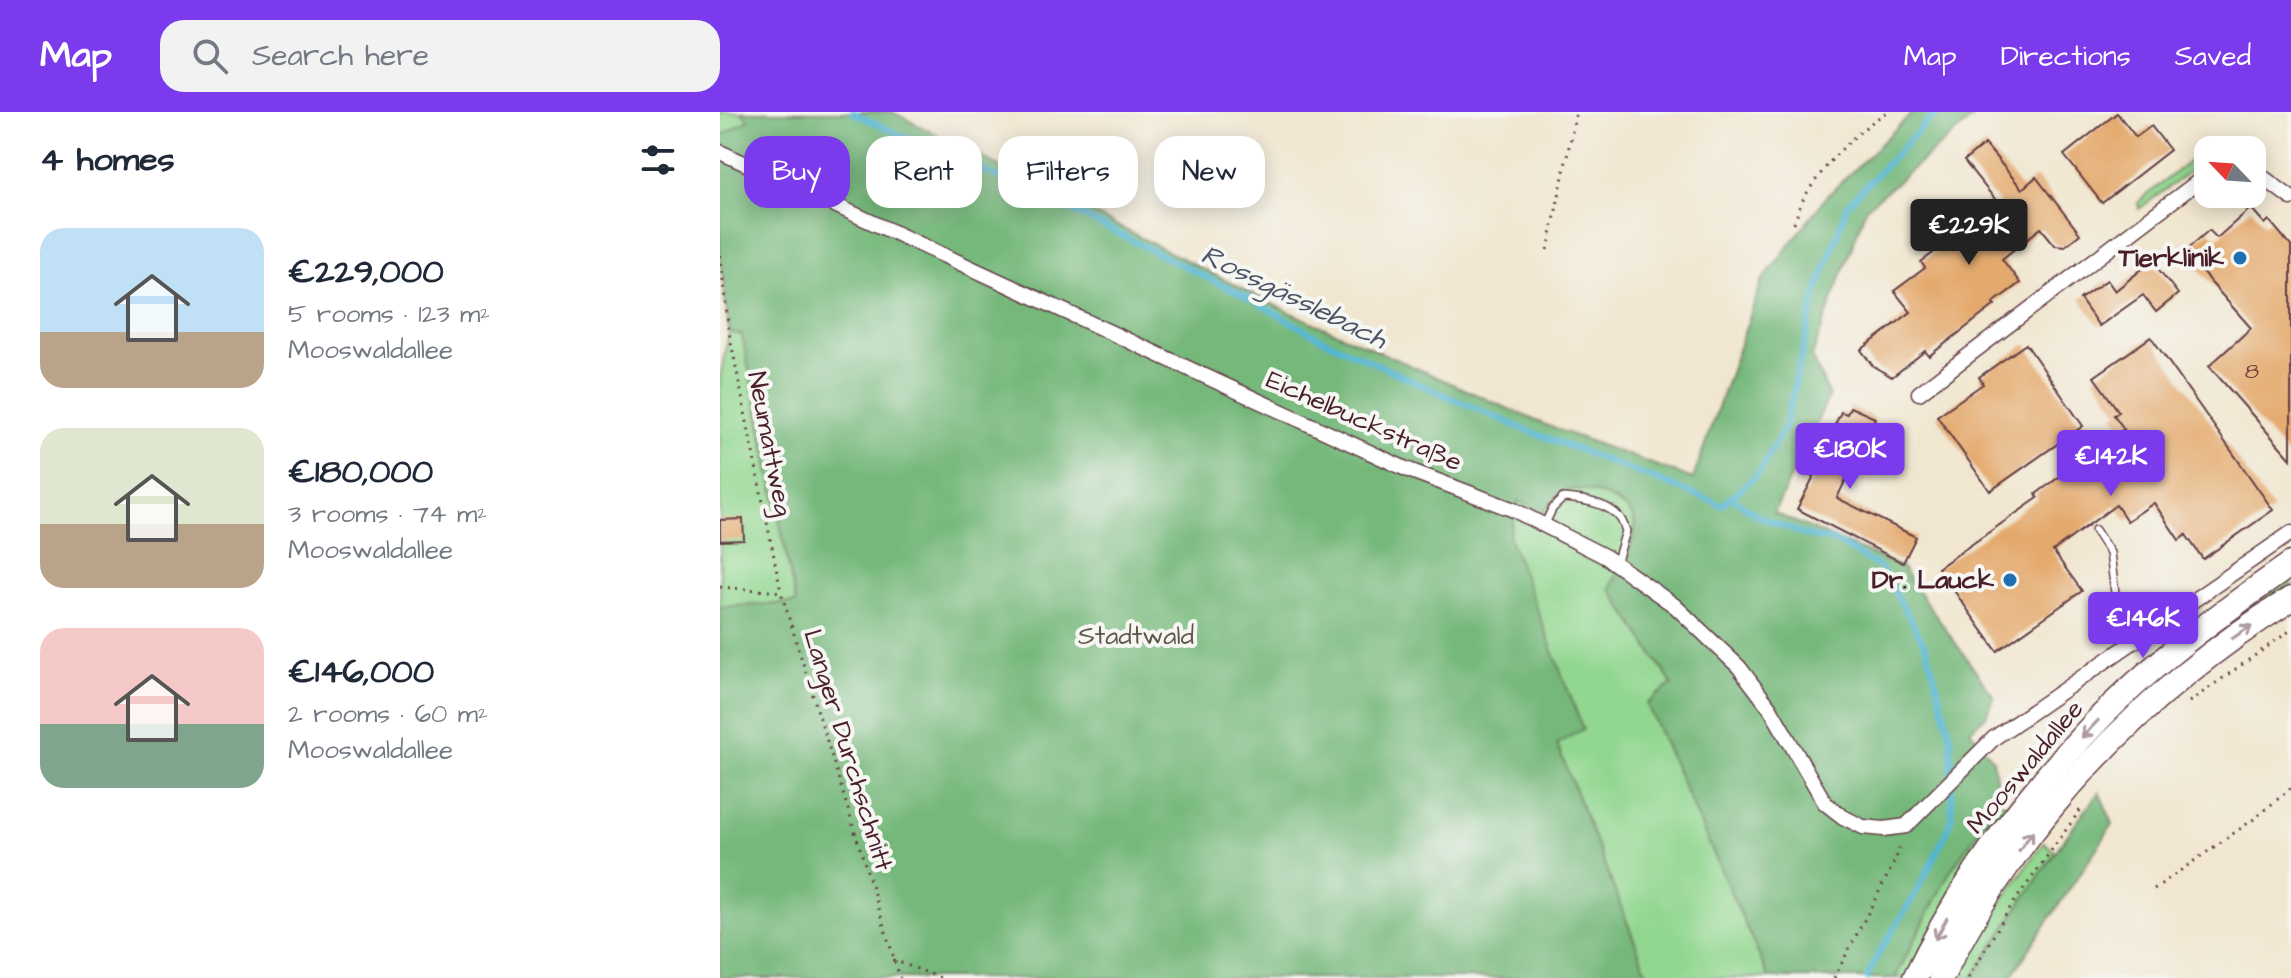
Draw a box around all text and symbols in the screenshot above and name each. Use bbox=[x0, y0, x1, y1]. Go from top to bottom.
search box bbox=[160, 20, 720, 92]
text: Map bbox=[40, 30, 112, 82]
icon: search bbox=[188, 34, 232, 78]
text: Search here bbox=[252, 35, 429, 77]
text: Map bbox=[1904, 37, 1957, 76]
text: Directions bbox=[2001, 37, 2131, 76]
text: Saved bbox=[2175, 37, 2251, 76]
text: 4 homes bbox=[40, 136, 175, 184]
chip: Buy bbox=[744, 136, 850, 208]
chip: Rent bbox=[866, 136, 982, 208]
chip: Filters bbox=[998, 136, 1138, 208]
chip: New bbox=[1154, 136, 1265, 208]
north arrow bbox=[2194, 136, 2266, 208]
map controls bbox=[2194, 136, 2266, 208]
icon: filters bbox=[636, 138, 680, 182]
pin: €229K bbox=[1913, 199, 2025, 267]
text: €229K bbox=[1929, 207, 2009, 243]
water label: Rossgässlebach bbox=[1194, 235, 1394, 360]
place label: Tierklinik bbox=[2118, 240, 2225, 276]
text: €229,000 bbox=[288, 248, 444, 296]
marker: Tierklinik bbox=[2231, 249, 2249, 267]
icon: home bbox=[104, 260, 200, 356]
text: 5 rooms · 123 m² bbox=[288, 296, 490, 332]
text: Mooswaldallee bbox=[288, 332, 453, 368]
house number: 8 bbox=[2245, 356, 2259, 387]
street label: Eichelbuckstraße bbox=[1260, 362, 1468, 480]
street label: Neumattweg bbox=[736, 369, 802, 520]
pin: €180K bbox=[1794, 423, 1906, 491]
pin: €142K bbox=[2055, 430, 2167, 498]
text: €180K bbox=[1814, 431, 1887, 467]
text: €142K bbox=[2075, 438, 2147, 474]
text: €180,000 bbox=[288, 448, 433, 496]
icon: home bbox=[104, 460, 200, 556]
text: 3 rooms · 74 m² bbox=[288, 496, 487, 532]
text: Mooswaldallee bbox=[288, 532, 453, 568]
place label: Dr. Lauck bbox=[1872, 562, 1995, 598]
marker: Dr. Lauck bbox=[2001, 571, 2019, 589]
pin: €146K bbox=[2087, 592, 2199, 660]
text: €146K bbox=[2106, 600, 2180, 636]
park label: Stadtwald bbox=[1078, 618, 1194, 654]
one-way arrow bbox=[2230, 624, 2252, 640]
street label: Langer Durchschnitt bbox=[792, 625, 902, 876]
text: €146,000 bbox=[288, 648, 434, 696]
icon: home bbox=[104, 660, 200, 756]
street label: Mooswaldallee bbox=[1958, 692, 2092, 842]
text: 2 rooms · 60 m² bbox=[288, 696, 488, 732]
one-way arrow bbox=[2082, 718, 2100, 738]
text: Mooswaldallee bbox=[288, 732, 453, 768]
one-way arrow bbox=[2018, 830, 2035, 852]
one-way arrow bbox=[1933, 917, 1948, 941]

